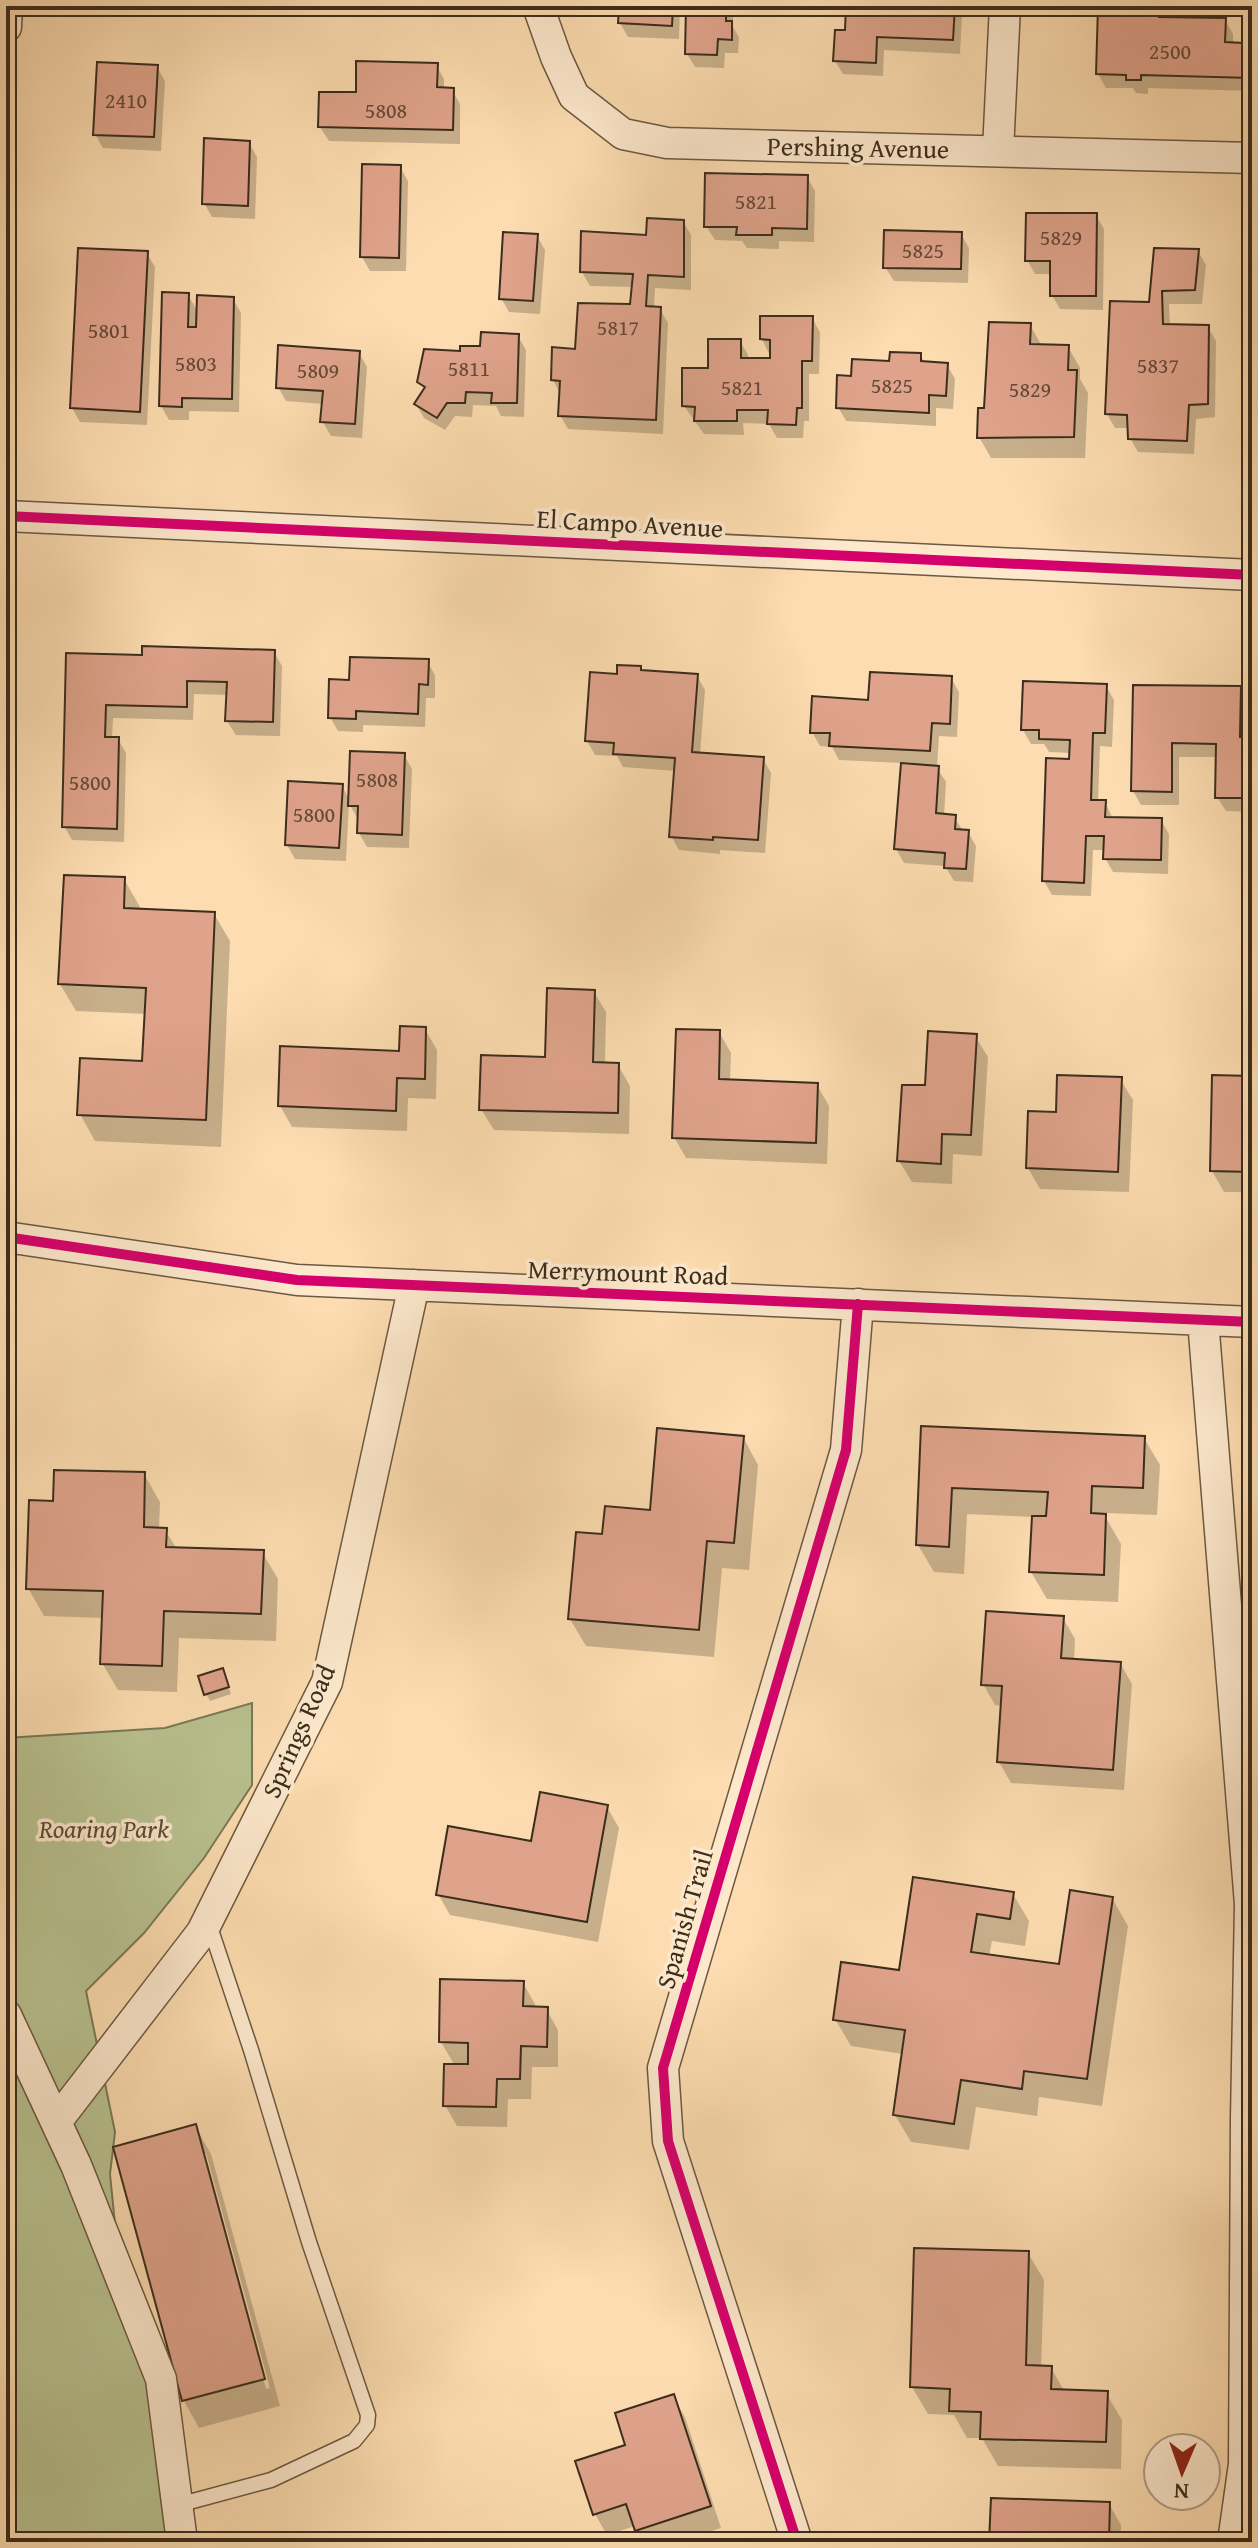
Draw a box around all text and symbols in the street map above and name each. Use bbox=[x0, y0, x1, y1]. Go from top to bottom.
house number: 2500 bbox=[1149, 35, 1191, 67]
house number: 2410 bbox=[105, 84, 147, 116]
house number: 5808 bbox=[365, 94, 407, 126]
street label: Pershing Avenue bbox=[767, 126, 949, 168]
house number: 5821 bbox=[735, 185, 777, 217]
house number: 5829 bbox=[1040, 221, 1082, 253]
house number: 5825 bbox=[902, 234, 944, 266]
house number: 5817 bbox=[597, 311, 639, 343]
house number: 5801 bbox=[88, 314, 130, 346]
house number: 5803 bbox=[175, 347, 217, 379]
house number: 5837 bbox=[1137, 349, 1179, 381]
house number: 5811 bbox=[448, 352, 490, 384]
house number: 5809 bbox=[297, 354, 339, 386]
house number: 5825 bbox=[871, 369, 913, 401]
house number: 5821 bbox=[721, 371, 763, 403]
house number: 5829 bbox=[1009, 373, 1051, 405]
street label: El Campo Avenue bbox=[536, 499, 724, 547]
house number: 5808 bbox=[356, 763, 398, 795]
house number: 5800 bbox=[69, 766, 111, 798]
house number: 5800 bbox=[293, 798, 335, 830]
street label: Merrymount Road bbox=[527, 1249, 729, 1295]
street label: Springs Road bbox=[251, 1658, 345, 1804]
park label: Roaring Park bbox=[38, 1809, 169, 1848]
street label: Spanish Trail bbox=[645, 1845, 723, 1993]
north arrow bbox=[1142, 2432, 1222, 2512]
text: N bbox=[1173, 2476, 1189, 2508]

